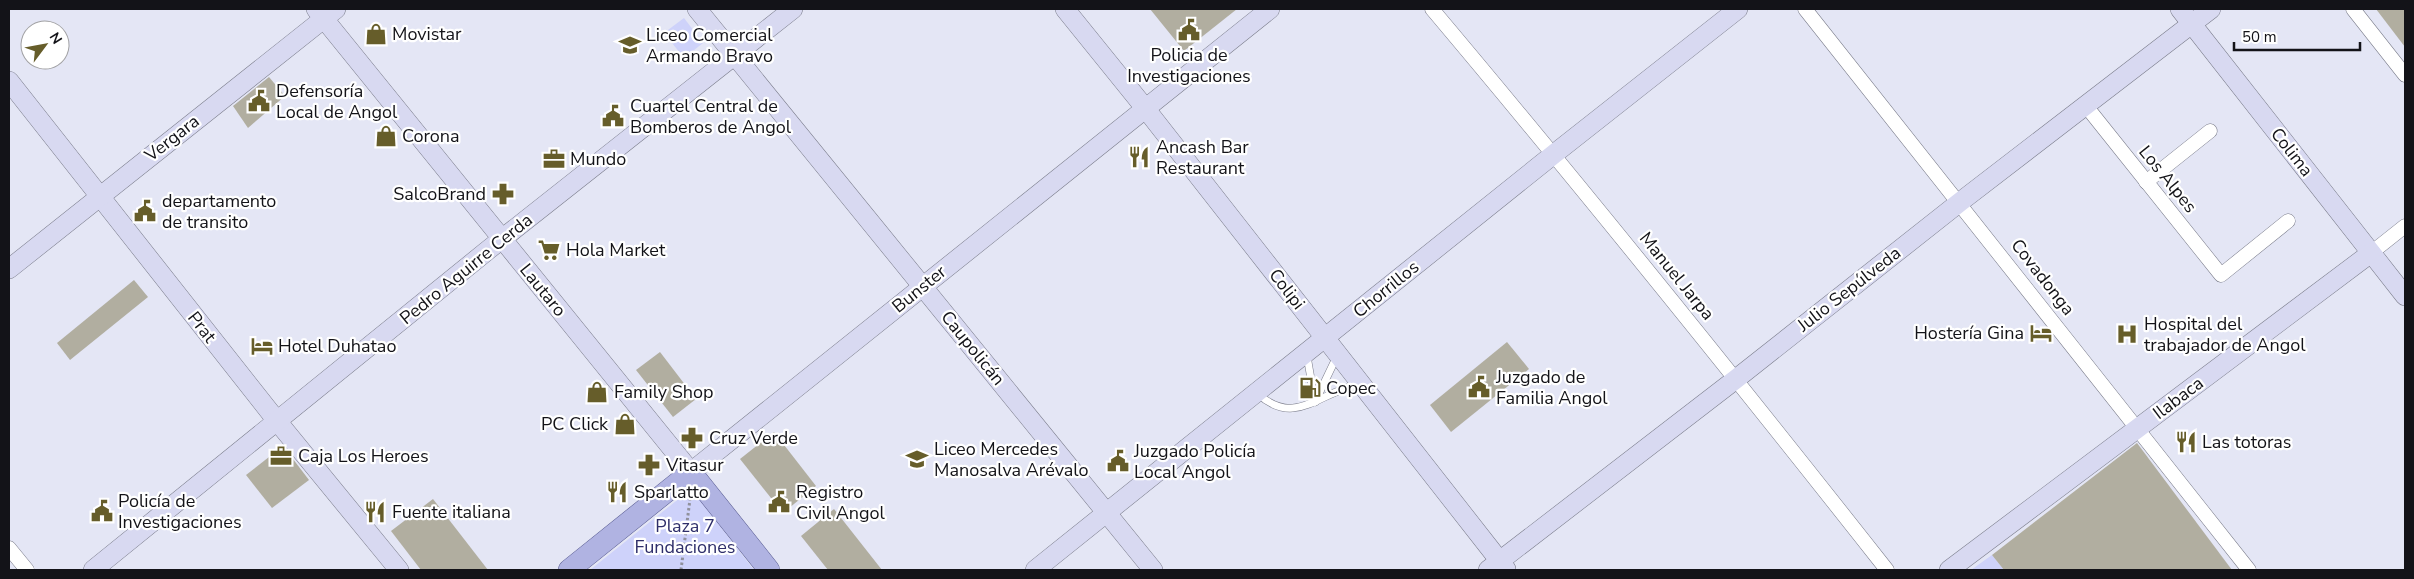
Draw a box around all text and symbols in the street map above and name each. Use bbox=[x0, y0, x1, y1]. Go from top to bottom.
public building icon: Policia de Investigaciones bbox=[1176, 17, 1202, 43]
north arrow bbox=[20, 20, 70, 70]
scale bar bbox=[2234, 20, 2360, 52]
shop icon: Movistar bbox=[363, 21, 389, 47]
place label: Movistar bbox=[392, 22, 462, 46]
place label: Liceo Comercial Armando Bravo bbox=[646, 23, 773, 68]
text: 50 m bbox=[2242, 27, 2277, 47]
text: N bbox=[45, 29, 66, 48]
school or university icon: Liceo Comercial Armando Bravo bbox=[617, 32, 643, 58]
place label: Policia de Investigaciones bbox=[1127, 43, 1251, 88]
place label: Defensoría Local de Angol bbox=[276, 79, 398, 124]
public building icon: Defensoría Local de Angol bbox=[246, 88, 272, 114]
place label: Cuartel Central de Bomberos de Angol bbox=[630, 94, 792, 139]
public building icon: Cuartel Central de Bomberos de Angol bbox=[600, 103, 626, 129]
street label: Vergara bbox=[139, 109, 204, 168]
shop icon: Corona bbox=[373, 123, 399, 149]
street label: Colima bbox=[2265, 123, 2319, 181]
place label: Corona bbox=[402, 124, 460, 148]
place label: Ancash Bar Restaurant bbox=[1156, 135, 1249, 180]
street label: Los Alpes bbox=[2133, 140, 2203, 218]
restaurant icon: Ancash Bar Restaurant bbox=[1126, 144, 1152, 170]
office icon: Mundo bbox=[541, 146, 567, 172]
place label: Mundo bbox=[570, 147, 626, 171]
pharmacy icon: SalcoBrand bbox=[490, 181, 516, 207]
place label: SalcoBrand bbox=[393, 182, 486, 206]
place label: departamento de transito bbox=[162, 189, 276, 234]
public building icon: departamento de transito bbox=[132, 198, 158, 224]
street label: Pedro Aguirre Cerda bbox=[395, 208, 537, 330]
street label: Manuel Jarpa bbox=[1634, 227, 1720, 325]
street label: Covadonga bbox=[2006, 234, 2080, 320]
supermarket icon: Hola Market bbox=[536, 237, 562, 263]
place label: Hola Market bbox=[566, 238, 666, 262]
street label: Julio Sepúlveda bbox=[1791, 241, 1906, 338]
street label: Chorrillos bbox=[1348, 255, 1424, 323]
street label: Lautaro bbox=[514, 259, 572, 321]
street label: Bunster bbox=[887, 259, 952, 318]
street label: Colipi bbox=[1263, 264, 1311, 314]
street label: Prat bbox=[182, 306, 222, 348]
street label: Caupolicán bbox=[936, 306, 1010, 390]
place label: Hospital del trabajador de Angol bbox=[2144, 312, 2306, 357]
hotel icon: Hostería Gina bbox=[2028, 320, 2054, 346]
place label: Hostería Gina bbox=[1914, 321, 2024, 345]
hospital icon: Hospital del trabajador de Angol bbox=[2114, 321, 2140, 347]
hotel icon: Hotel Duhatao bbox=[249, 333, 275, 359]
place label: Hotel Duhatao bbox=[278, 334, 396, 358]
place label: Juzgado de Familia Angol bbox=[1495, 365, 1608, 410]
street label: Ilabaca bbox=[2148, 371, 2208, 425]
public building icon: Juzgado de Familia Angol bbox=[1466, 374, 1492, 400]
fuel station icon: Copec bbox=[1297, 375, 1323, 401]
place label: Copec bbox=[1326, 376, 1376, 400]
shop icon: Family Shop bbox=[584, 379, 610, 405]
place label: Family Shop bbox=[614, 380, 713, 404]
shop icon: PC Click bbox=[612, 411, 638, 437]
place label: PC Click bbox=[541, 412, 609, 436]
pharmacy icon: Cruz Verde bbox=[679, 425, 705, 451]
place label: Cruz Verde bbox=[709, 426, 798, 450]
restaurant icon: Las totoras bbox=[2173, 429, 2199, 455]
place label: Las totoras bbox=[2202, 430, 2292, 454]
place label: Liceo Mercedes Manosalva Arévalo bbox=[934, 437, 1089, 482]
place label: Juzgado Policía Local Angol bbox=[1133, 439, 1256, 484]
office icon: Caja Los Heroes bbox=[268, 443, 294, 469]
place label: Caja Los Heroes bbox=[298, 444, 429, 468]
school or university icon: Liceo Mercedes Manosalva Arévalo bbox=[904, 446, 930, 472]
public building icon: Juzgado Policía Local Angol bbox=[1105, 448, 1131, 474]
pharmacy icon: Vitasur bbox=[636, 452, 662, 478]
place label: Vitasur bbox=[665, 453, 724, 477]
restaurant icon: Sparlatto bbox=[604, 479, 630, 505]
place label: Sparlatto bbox=[634, 480, 709, 504]
place label: Registro Civil Angol bbox=[796, 480, 886, 525]
place label: Policía de Investigaciones bbox=[118, 489, 242, 534]
public building icon: Registro Civil Angol bbox=[766, 489, 792, 515]
public building icon: Policía de Investigaciones bbox=[89, 498, 115, 524]
restaurant icon: Fuente italiana bbox=[362, 499, 388, 525]
place label: Fuente italiana bbox=[392, 500, 511, 524]
park label: Plaza 7 Fundaciones bbox=[635, 514, 736, 559]

